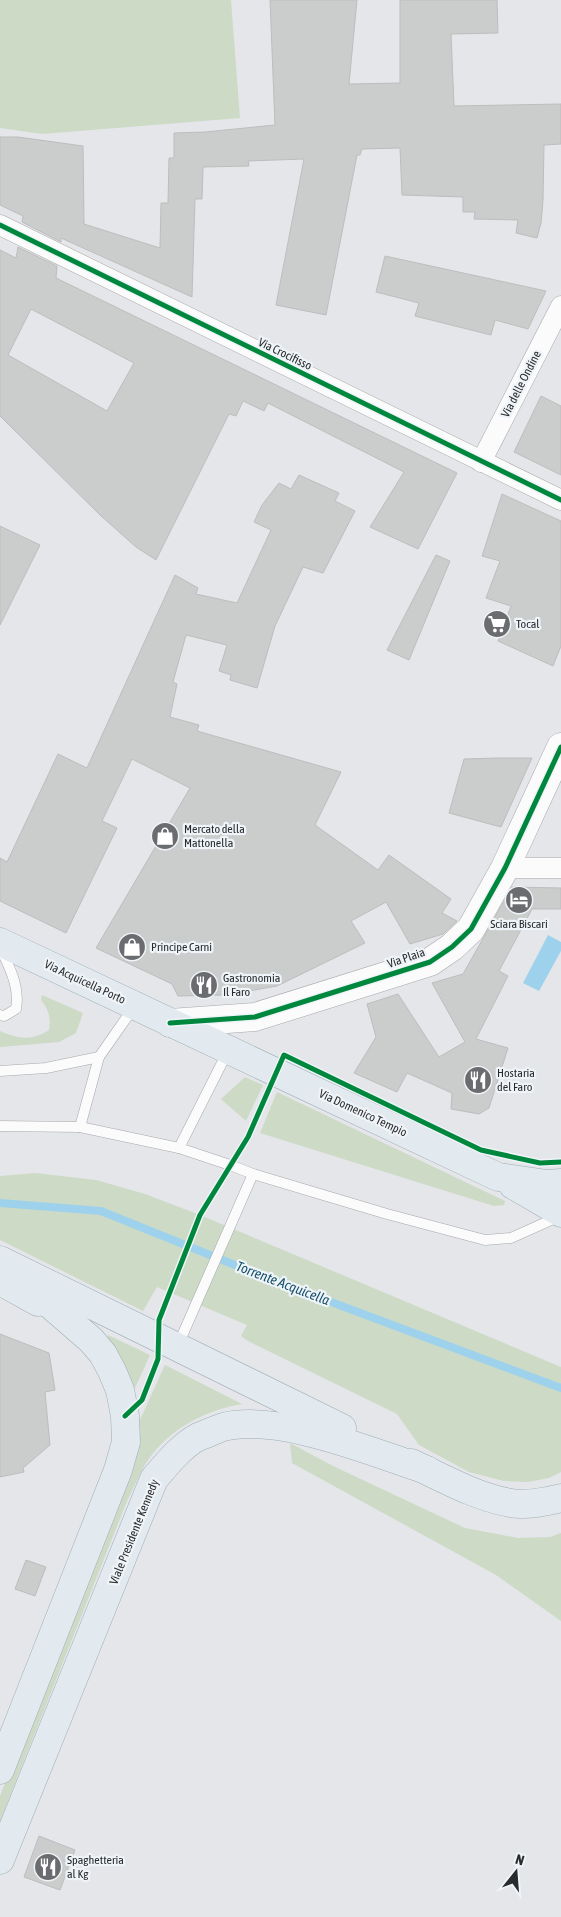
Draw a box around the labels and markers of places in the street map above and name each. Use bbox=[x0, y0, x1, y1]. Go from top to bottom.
supermarket icon: Tocal bbox=[482, 609, 512, 639]
place label: Tocal bbox=[516, 617, 540, 631]
shop icon: Mercato della Mattonella bbox=[150, 821, 180, 851]
place label: Mercato della Mattonella bbox=[184, 822, 245, 850]
hotel icon: Sciara Biscari bbox=[504, 885, 534, 915]
place label: Sciara Biscari bbox=[490, 917, 548, 931]
shop icon: Principe Carni bbox=[117, 932, 147, 962]
place label: Principe Carni bbox=[151, 940, 212, 954]
restaurant icon: Gastronomia Il Faro bbox=[189, 970, 219, 1000]
place label: Gastronomia Il Faro bbox=[223, 971, 280, 999]
restaurant icon: Hostaria del Faro bbox=[463, 1065, 493, 1095]
place label: Hostaria del Faro bbox=[497, 1066, 535, 1094]
restaurant icon: Spaghetteria al Kg bbox=[33, 1852, 63, 1882]
place label: Spaghetteria al Kg bbox=[67, 1853, 124, 1881]

